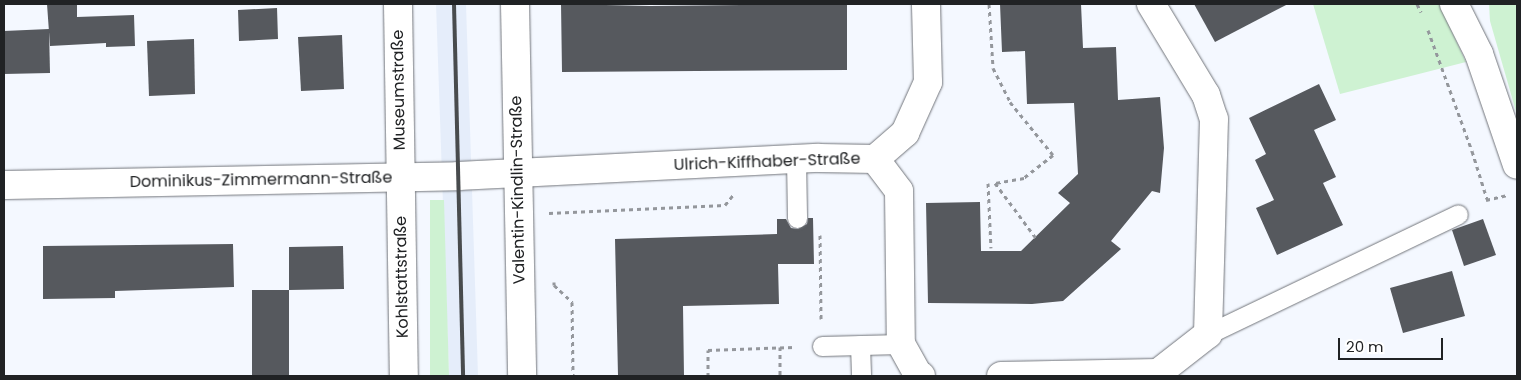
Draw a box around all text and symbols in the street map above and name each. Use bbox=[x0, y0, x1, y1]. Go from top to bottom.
street label: Museumstraße bbox=[388, 29, 410, 151]
street label: Valentin-Kindlin-Straße bbox=[507, 95, 529, 285]
street label: Ulrich-Kiffhaber-Straße bbox=[673, 149, 861, 175]
street label: Dominikus-Zimmermann-Straße bbox=[130, 168, 392, 192]
street label: Kohlstattstraße bbox=[391, 216, 413, 338]
scale bar bbox=[1341, 328, 1446, 360]
text: 20 m bbox=[1346, 336, 1384, 357]

